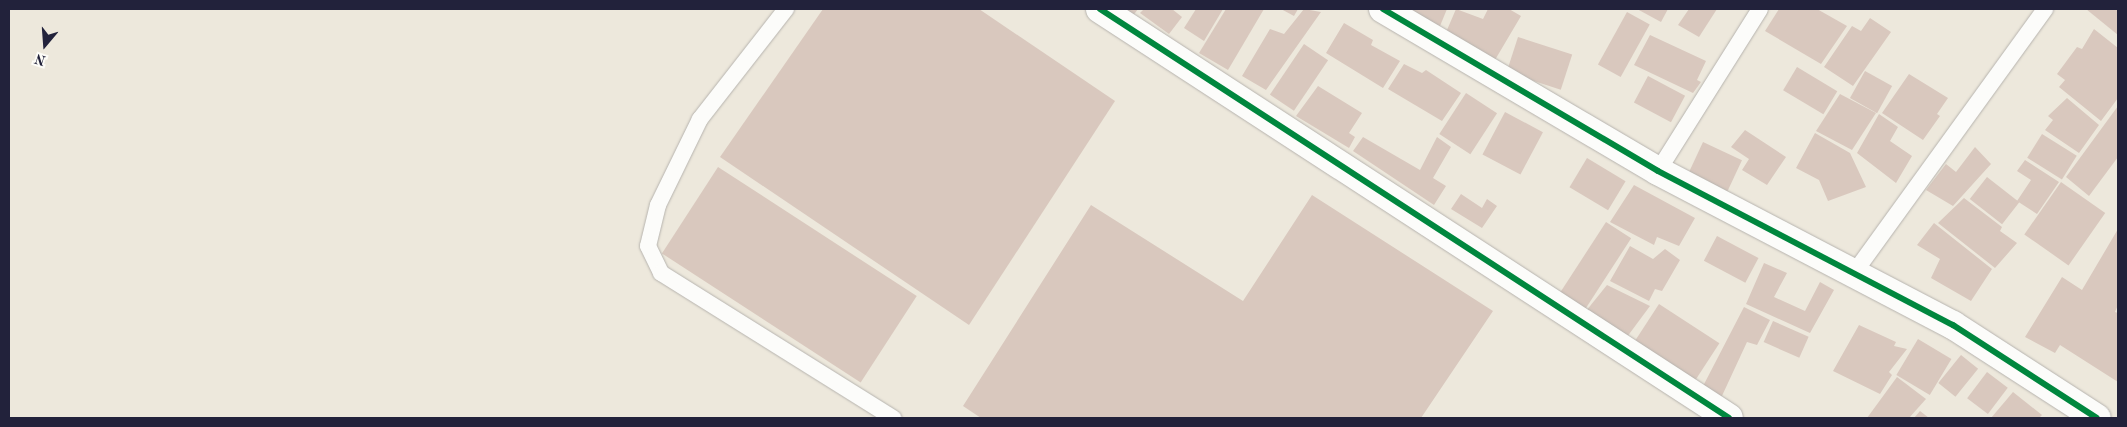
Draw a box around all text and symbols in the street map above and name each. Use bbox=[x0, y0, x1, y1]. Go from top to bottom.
north arrow bbox=[20, 20, 70, 70]
text: N bbox=[33, 51, 48, 68]

